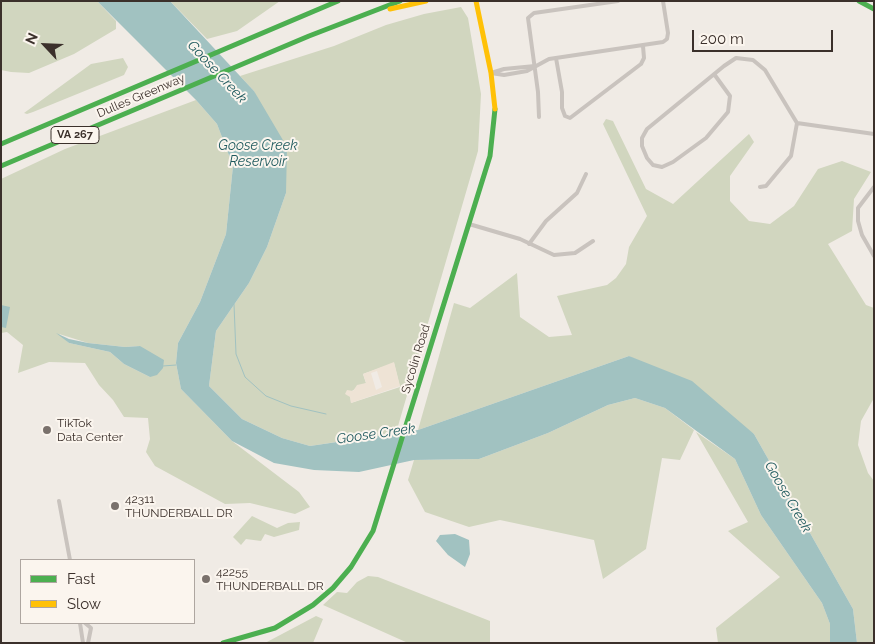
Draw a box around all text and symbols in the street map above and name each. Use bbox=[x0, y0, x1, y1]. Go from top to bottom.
north arrow bbox=[20, 20, 70, 70]
scale bar bbox=[695, 20, 836, 52]
text: N bbox=[22, 30, 41, 47]
text: 200 m bbox=[700, 30, 744, 48]
water label: Goose Creek bbox=[184, 37, 250, 107]
street label: Dulles Greenway bbox=[95, 71, 187, 121]
road number: VA 267 bbox=[51, 126, 99, 144]
water label: Goose Creek Reservoir bbox=[218, 138, 298, 170]
street label: Sycolin Road bbox=[399, 323, 433, 395]
place label: TikTok Data Center bbox=[57, 416, 123, 444]
water label: Goose Creek bbox=[335, 420, 417, 448]
marker: TikTok Data Center bbox=[41, 424, 53, 436]
water label: Goose Creek bbox=[761, 458, 815, 536]
place label: 42311 THUNDERBALL DR bbox=[125, 492, 233, 520]
marker: 42311 THUNDERBALL DR bbox=[109, 500, 121, 512]
legend bbox=[20, 559, 195, 624]
place label: 42255 THUNDERBALL DR bbox=[216, 565, 324, 593]
text: Fast bbox=[67, 570, 95, 588]
marker: 42255 THUNDERBALL DR bbox=[200, 573, 212, 585]
text: Slow bbox=[67, 595, 101, 613]

